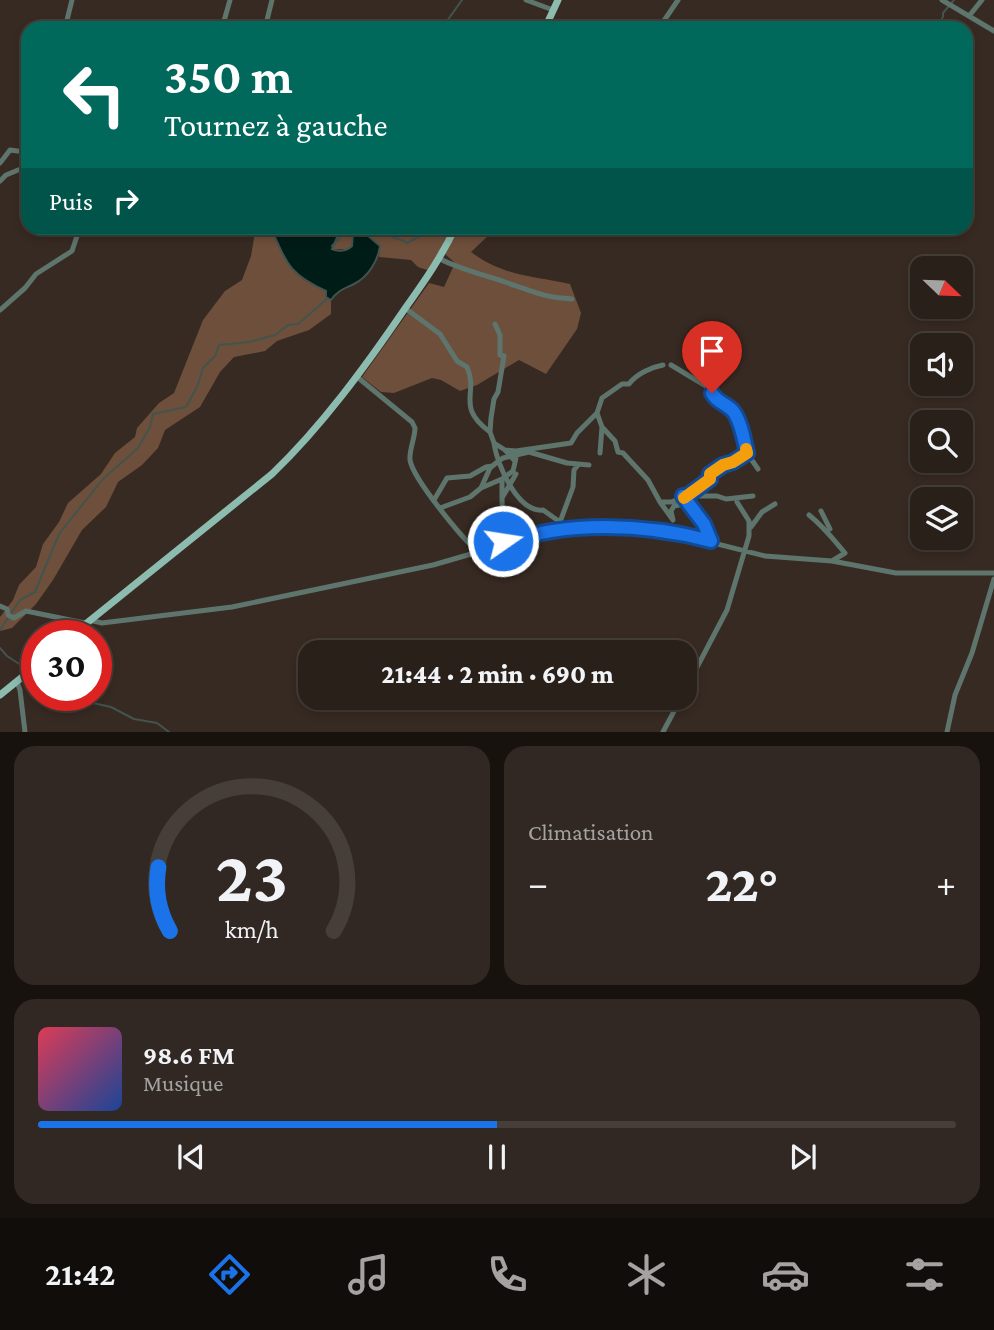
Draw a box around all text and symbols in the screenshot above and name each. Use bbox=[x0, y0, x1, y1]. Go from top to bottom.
icon: left bbox=[49, 49, 140, 140]
text: 350 m bbox=[164, 49, 293, 104]
text: Tournez à gauche bbox=[164, 107, 387, 143]
icon: right bbox=[107, 182, 145, 220]
text: Puis bbox=[49, 187, 93, 216]
north arrow bbox=[910, 256, 973, 318]
map controls bbox=[910, 256, 973, 550]
pin bbox=[682, 321, 742, 393]
icon: arrive bbox=[693, 332, 731, 370]
button: sound bbox=[910, 333, 973, 396]
button: search bbox=[910, 410, 973, 473]
button: layers bbox=[910, 487, 973, 550]
position arrow bbox=[466, 504, 540, 578]
speed limit sign: 30 bbox=[21, 620, 112, 711]
text: 21:44 · 2 min · 690 m bbox=[381, 660, 614, 689]
text: Climatisation bbox=[528, 819, 653, 845]
text: 23 bbox=[216, 837, 288, 918]
text: 22° bbox=[705, 854, 779, 912]
text: − bbox=[528, 862, 548, 904]
text: + bbox=[936, 862, 956, 904]
text: km/h bbox=[225, 916, 279, 943]
text: 98.6 FM bbox=[143, 1041, 235, 1070]
text: Musique bbox=[143, 1070, 223, 1096]
icon: previous bbox=[172, 1138, 210, 1176]
icon: pause bbox=[478, 1138, 516, 1176]
icon: next bbox=[784, 1138, 822, 1176]
icon: directions bbox=[205, 1250, 254, 1299]
icon: music bbox=[344, 1250, 393, 1299]
icon: phone bbox=[483, 1250, 532, 1299]
icon: climate bbox=[622, 1250, 671, 1299]
icon: car bbox=[761, 1250, 810, 1299]
icon: filters bbox=[900, 1250, 949, 1299]
text: 21:42 bbox=[45, 1256, 115, 1292]

